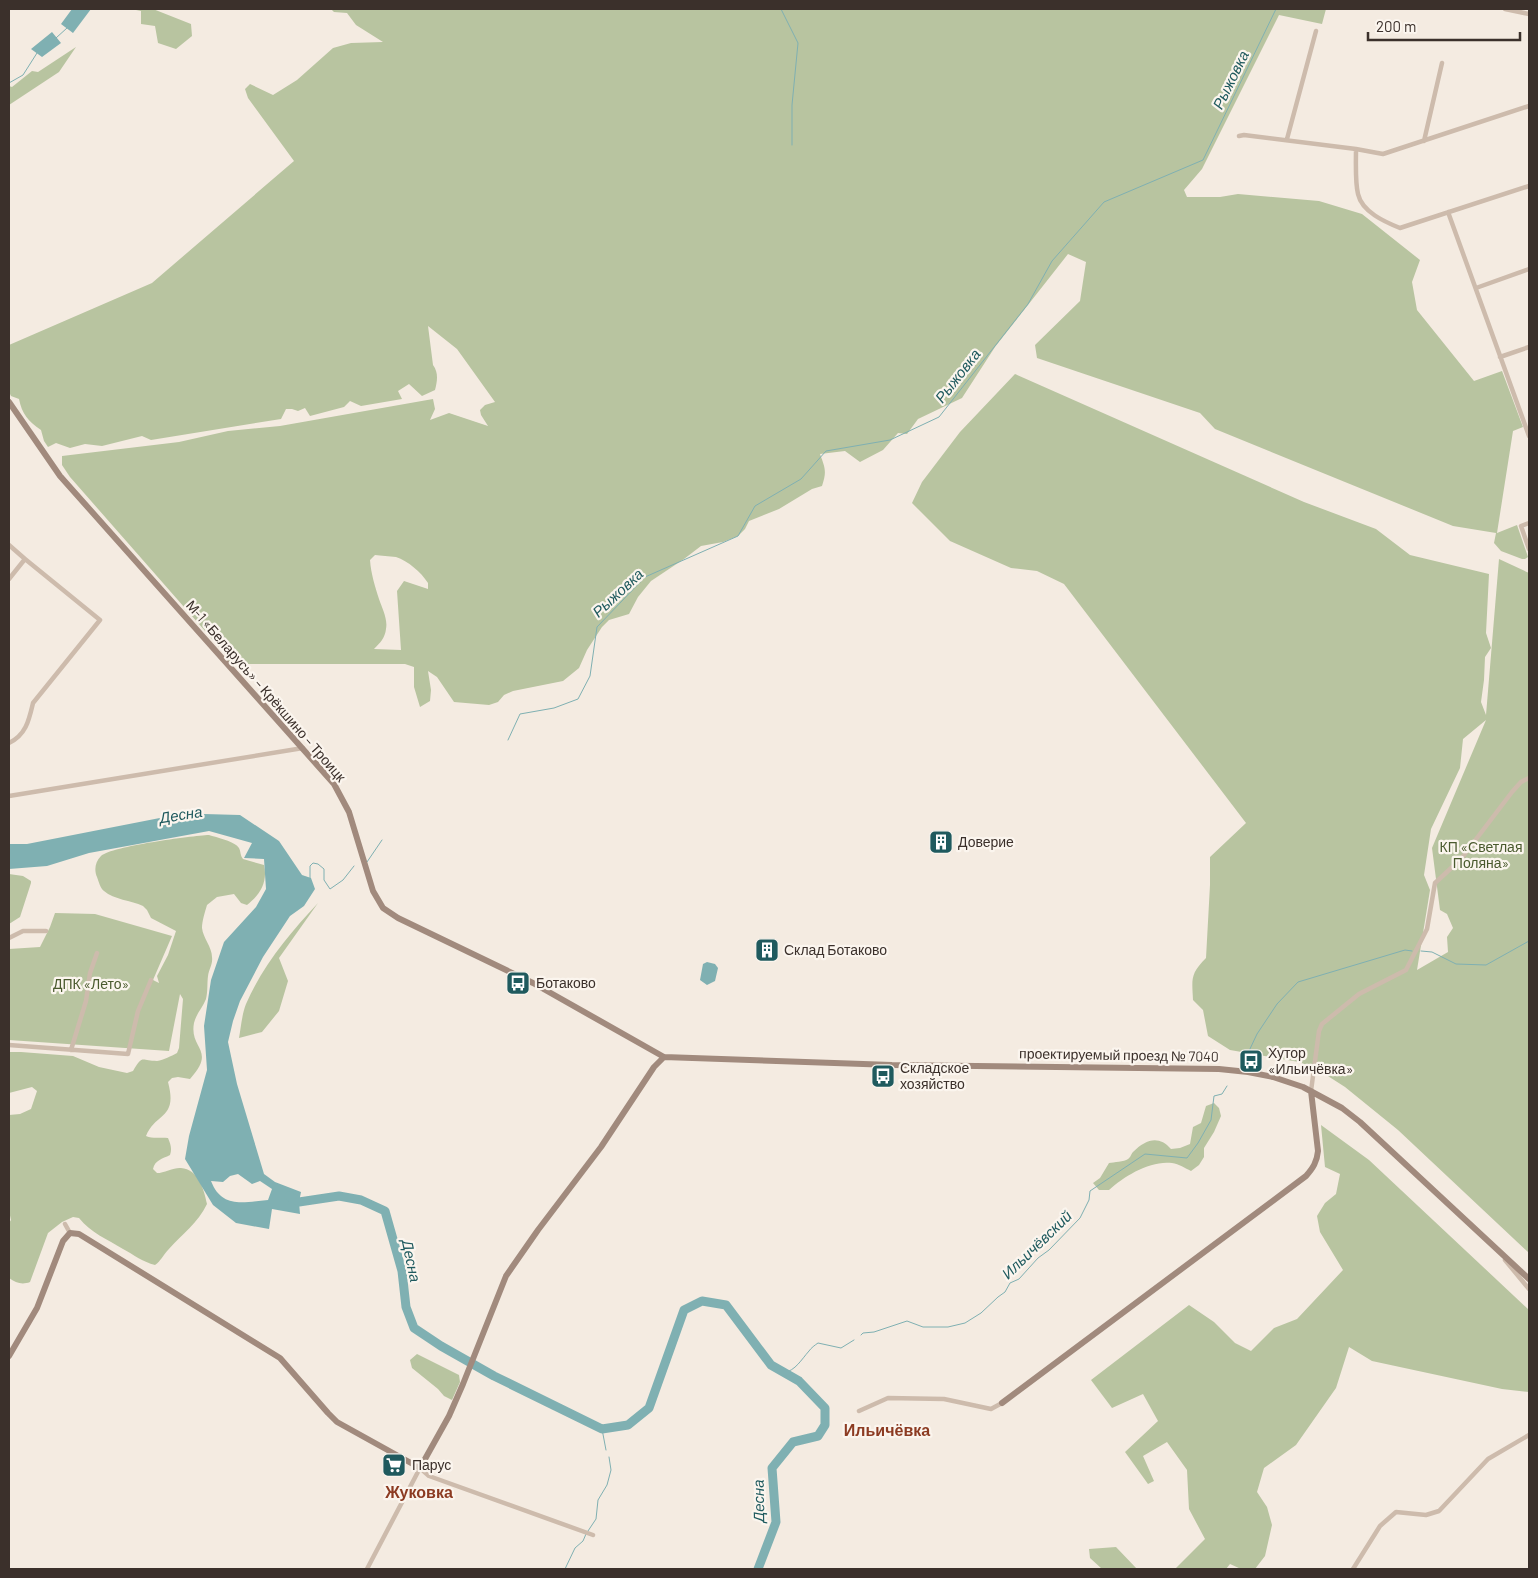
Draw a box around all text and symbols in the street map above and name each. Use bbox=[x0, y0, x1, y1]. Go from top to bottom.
scale bar bbox=[1368, 10, 1520, 42]
text: 200 m bbox=[1376, 17, 1416, 35]
water label: Рыжовка bbox=[1208, 47, 1252, 112]
water label: Рыжовка bbox=[931, 345, 984, 406]
water label: Рыжовка bbox=[588, 564, 646, 620]
street label: М-1 «Беларусь» – Крёкшино – Троицк bbox=[183, 597, 350, 785]
water label: Десна bbox=[156, 802, 203, 827]
building icon: Доверие bbox=[928, 829, 954, 855]
place label: Доверие bbox=[958, 833, 1014, 850]
park label: КП «Светлая Поляна» bbox=[1440, 838, 1522, 871]
building icon: Склад Ботаково bbox=[754, 937, 780, 963]
place label: Склад Ботаково bbox=[784, 941, 887, 958]
bus stop icon: Ботаково bbox=[505, 970, 531, 996]
place label: Ботаково bbox=[536, 974, 596, 991]
park label: ДПК «Лето» bbox=[53, 975, 129, 992]
street label: проектируемый проезд № 7040 bbox=[1019, 1044, 1219, 1065]
place label: Хутор «Ильичёвка» bbox=[1268, 1044, 1353, 1077]
bus stop icon: Хутор «Ильичёвка» bbox=[1238, 1048, 1264, 1074]
place label: Складское хозяйство bbox=[900, 1059, 970, 1092]
bus stop icon: Складское хозяйство bbox=[870, 1063, 896, 1089]
water label: Ильичёвский bbox=[998, 1206, 1076, 1282]
water label: Десна bbox=[398, 1236, 425, 1284]
district label: Ильичёвка bbox=[844, 1420, 930, 1439]
supermarket icon: Парус bbox=[381, 1452, 407, 1478]
place label: Парус bbox=[412, 1456, 451, 1473]
water label: Десна bbox=[749, 1479, 767, 1525]
district label: Жуковка bbox=[384, 1482, 453, 1501]

